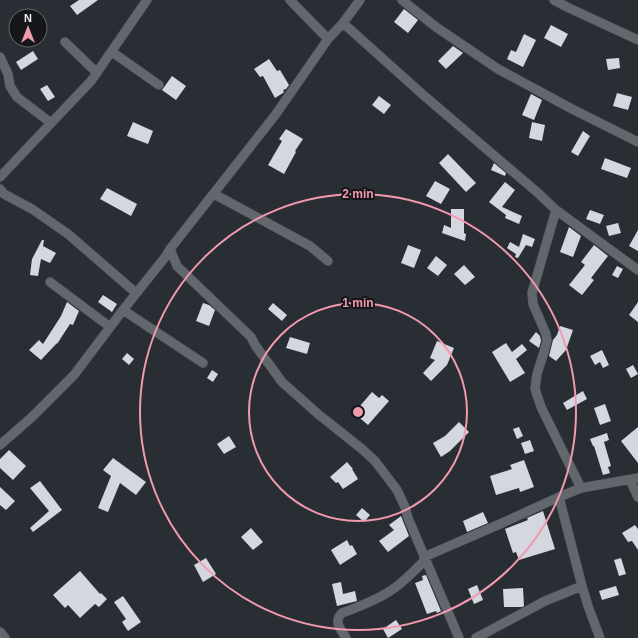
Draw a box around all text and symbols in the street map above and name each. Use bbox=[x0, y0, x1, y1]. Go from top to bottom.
north arrow bbox=[8, 8, 48, 48]
text: N bbox=[24, 12, 32, 24]
text: 2 min bbox=[342, 187, 374, 201]
text: 1 min bbox=[342, 296, 374, 310]
centre of rings bbox=[351, 405, 365, 419]

